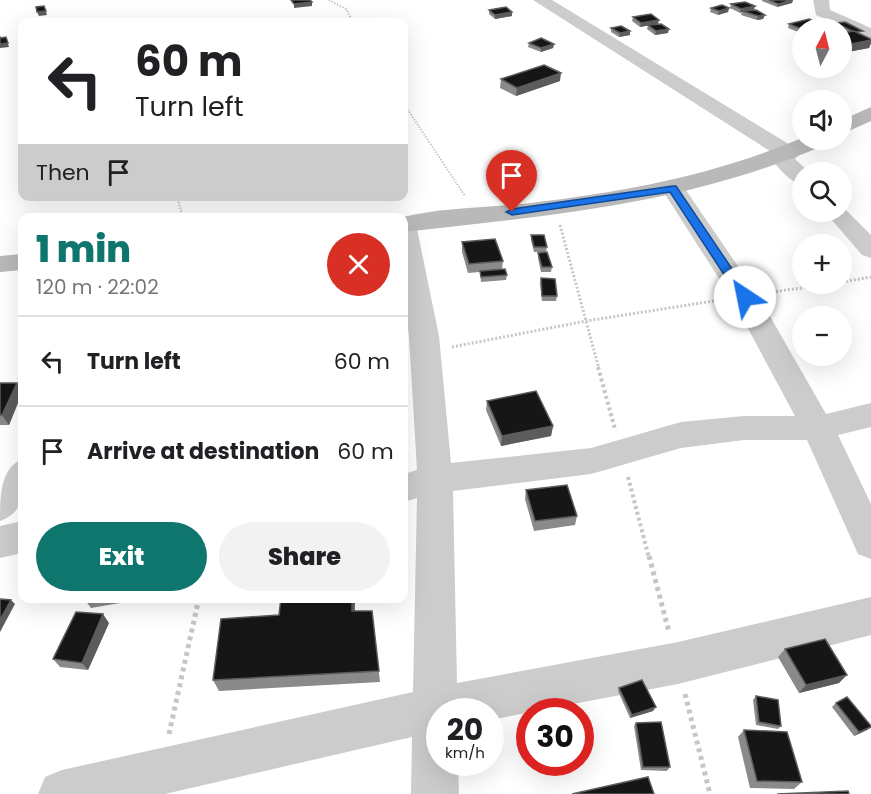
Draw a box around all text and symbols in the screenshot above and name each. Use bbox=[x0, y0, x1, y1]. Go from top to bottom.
north arrow bbox=[792, 18, 852, 78]
map controls bbox=[792, 18, 852, 366]
text: 60 m bbox=[135, 32, 243, 91]
icon: left bbox=[36, 42, 114, 120]
text: Turn left bbox=[135, 88, 244, 125]
button: sound bbox=[792, 90, 852, 150]
pin bbox=[486, 150, 537, 212]
icon: arrive bbox=[102, 156, 135, 189]
text: Then bbox=[36, 157, 90, 188]
icon: arrive bbox=[495, 159, 528, 192]
button: search bbox=[792, 162, 852, 222]
text: 1 min bbox=[36, 224, 131, 275]
button: close bbox=[327, 233, 390, 296]
button: + bbox=[792, 234, 852, 294]
position arrow bbox=[713, 265, 777, 329]
text: 120 m · 22:02 bbox=[36, 273, 159, 301]
button: − bbox=[792, 306, 852, 366]
icon: left bbox=[36, 345, 69, 378]
text: Turn left bbox=[87, 346, 181, 377]
text: 60 m bbox=[334, 346, 390, 377]
icon: arrive bbox=[36, 435, 69, 468]
text: Arrive at destination bbox=[87, 436, 319, 467]
text: 60 m bbox=[337, 436, 394, 467]
button: Exit bbox=[36, 522, 207, 591]
button: Share bbox=[219, 522, 390, 591]
speed limit sign: 30 bbox=[516, 698, 594, 776]
text: 20 bbox=[447, 708, 483, 751]
text: km/h bbox=[445, 742, 485, 763]

